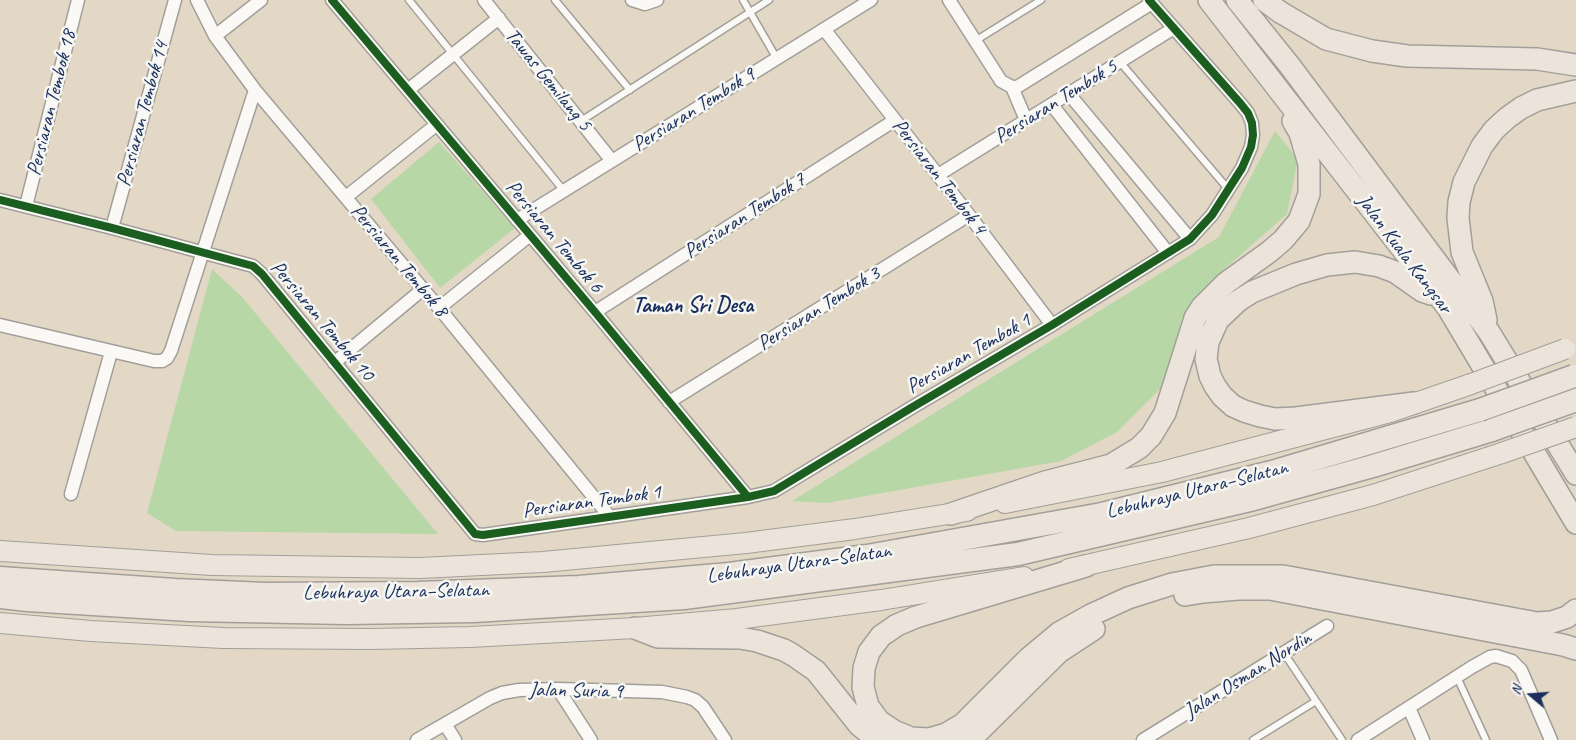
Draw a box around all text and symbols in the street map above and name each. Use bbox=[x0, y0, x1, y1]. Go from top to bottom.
street label: Tawas Gemilang 5 bbox=[499, 24, 597, 136]
street label: Persiaran Tembok 18 bbox=[22, 28, 82, 178]
street label: Persiaran Tembok 14 bbox=[112, 39, 174, 189]
street label: Persiaran Tembok 5 bbox=[990, 54, 1122, 150]
street label: Persiaran Tembok 9 bbox=[628, 62, 760, 158]
street label: Persiaran Tembok 4 bbox=[886, 114, 992, 240]
street label: Persiaran Tembok 7 bbox=[680, 167, 810, 265]
street label: Persiaran Tembok 6 bbox=[499, 175, 609, 299]
street label: Jalan Kuala Kangsar bbox=[1351, 189, 1457, 319]
street label: Persiaran Tembok 8 bbox=[344, 199, 454, 323]
street label: Persiaran Tembok 10 bbox=[264, 256, 380, 386]
street label: Persiaran Tembok 3 bbox=[753, 261, 885, 357]
district label: Taman Sri Desa bbox=[633, 293, 753, 319]
street label: Persiaran Tembok 1 bbox=[902, 308, 1036, 400]
street label: Lebuhraya Utara–Selatan bbox=[1104, 455, 1290, 525]
street label: Persiaran Tembok 1 bbox=[521, 480, 663, 524]
street label: Lebuhraya Utara–Selatan bbox=[705, 539, 893, 589]
street label: Lebuhraya Utara–Selatan bbox=[303, 578, 489, 606]
street label: Jalan Osman Nordin bbox=[1180, 626, 1316, 724]
north arrow bbox=[1506, 670, 1556, 720]
street label: Jalan Suria 9 bbox=[529, 678, 623, 704]
text: N bbox=[1507, 683, 1526, 697]

